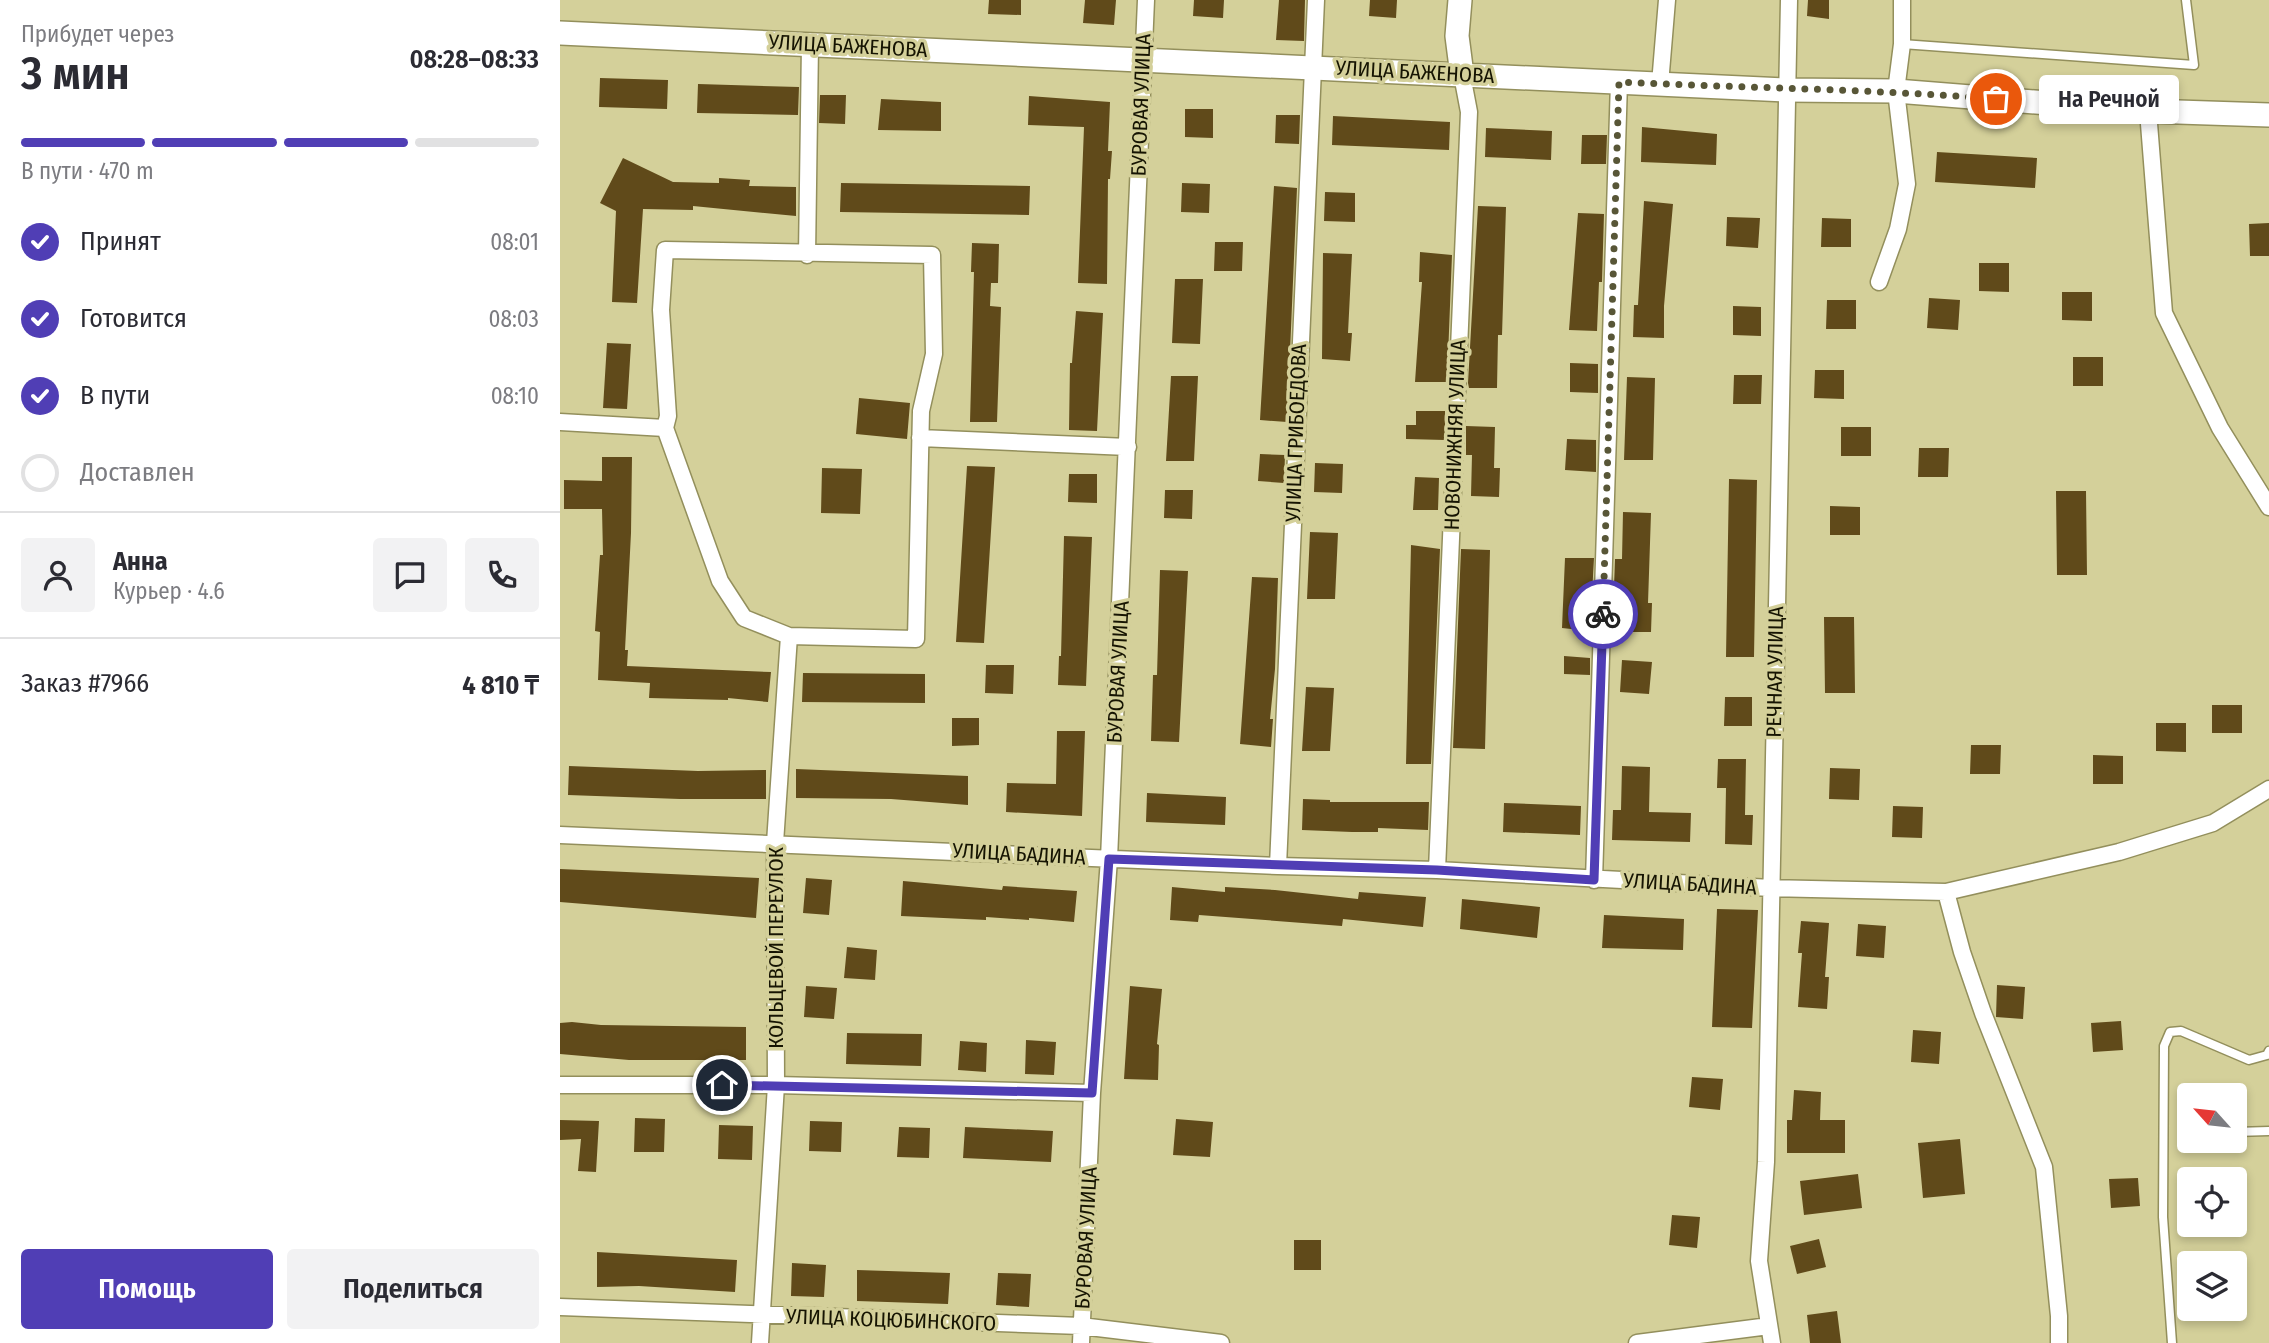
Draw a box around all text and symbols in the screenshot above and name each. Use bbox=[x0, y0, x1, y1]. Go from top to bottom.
text: Прибудет через bbox=[21, 20, 174, 48]
street label: УЛИЦА БАЖЕНОВА bbox=[767, 29, 928, 63]
street label: БУРОВАЯ УЛИЦА bbox=[1126, 33, 1156, 177]
text: 08:28–08:33 bbox=[409, 44, 539, 75]
text: 3 мин bbox=[21, 46, 130, 101]
street label: УЛИЦА БАЖЕНОВА bbox=[1334, 55, 1495, 89]
pin bbox=[1966, 69, 2026, 129]
callout: На Речной bbox=[2038, 74, 2178, 124]
icon: bag bbox=[1977, 80, 2015, 118]
text: На Речной bbox=[2058, 85, 2160, 113]
text: В пути · 470 m bbox=[21, 157, 154, 185]
icon: check bbox=[21, 223, 59, 261]
text: Принят bbox=[80, 226, 161, 257]
text: 08:01 bbox=[490, 228, 539, 256]
icon: check bbox=[21, 300, 59, 338]
text: Готовится bbox=[80, 303, 187, 334]
text: 08:03 bbox=[489, 305, 539, 333]
street label: НОВОНИЖНЯЯ УЛИЦА bbox=[1439, 339, 1471, 531]
street label: УЛИЦА ГРИБОЕДОВА bbox=[1280, 343, 1312, 524]
icon: check bbox=[21, 377, 59, 415]
text: В пути bbox=[80, 380, 150, 411]
text: 08:10 bbox=[491, 382, 539, 410]
text: Доставлен bbox=[80, 457, 195, 488]
button: person bbox=[21, 538, 95, 612]
button: chat bbox=[373, 538, 447, 612]
button: phone bbox=[465, 538, 539, 612]
text: Анна bbox=[113, 546, 168, 577]
text: Курьер · 4.6 bbox=[113, 577, 225, 605]
courier bbox=[1568, 579, 1638, 649]
icon: bike bbox=[1584, 595, 1622, 633]
street label: БУРОВАЯ УЛИЦА bbox=[1101, 600, 1135, 744]
street label: РЕЧНАЯ УЛИЦА bbox=[1761, 606, 1789, 738]
text: Заказ #7966 bbox=[21, 668, 149, 699]
text: 4 810 ₸ bbox=[462, 670, 539, 701]
street label: УЛИЦА БАДИНА bbox=[951, 837, 1086, 870]
street label: КОЛЬЦЕВОЙ ПЕРЕУЛОК bbox=[763, 846, 789, 1049]
street label: УЛИЦА БАДИНА bbox=[1622, 867, 1757, 900]
pin bbox=[692, 1055, 752, 1115]
icon: home bbox=[703, 1066, 741, 1104]
north arrow bbox=[2177, 1083, 2247, 1153]
map controls bbox=[2177, 1083, 2247, 1321]
street label: БУРОВАЯ УЛИЦА bbox=[1069, 1166, 1103, 1310]
button: locate bbox=[2177, 1167, 2247, 1237]
button: Помощь bbox=[21, 1249, 273, 1329]
button: Поделиться bbox=[287, 1249, 539, 1329]
button: layers bbox=[2177, 1251, 2247, 1321]
street label: УЛИЦА КОЦЮБИНСКОГО bbox=[784, 1303, 997, 1337]

